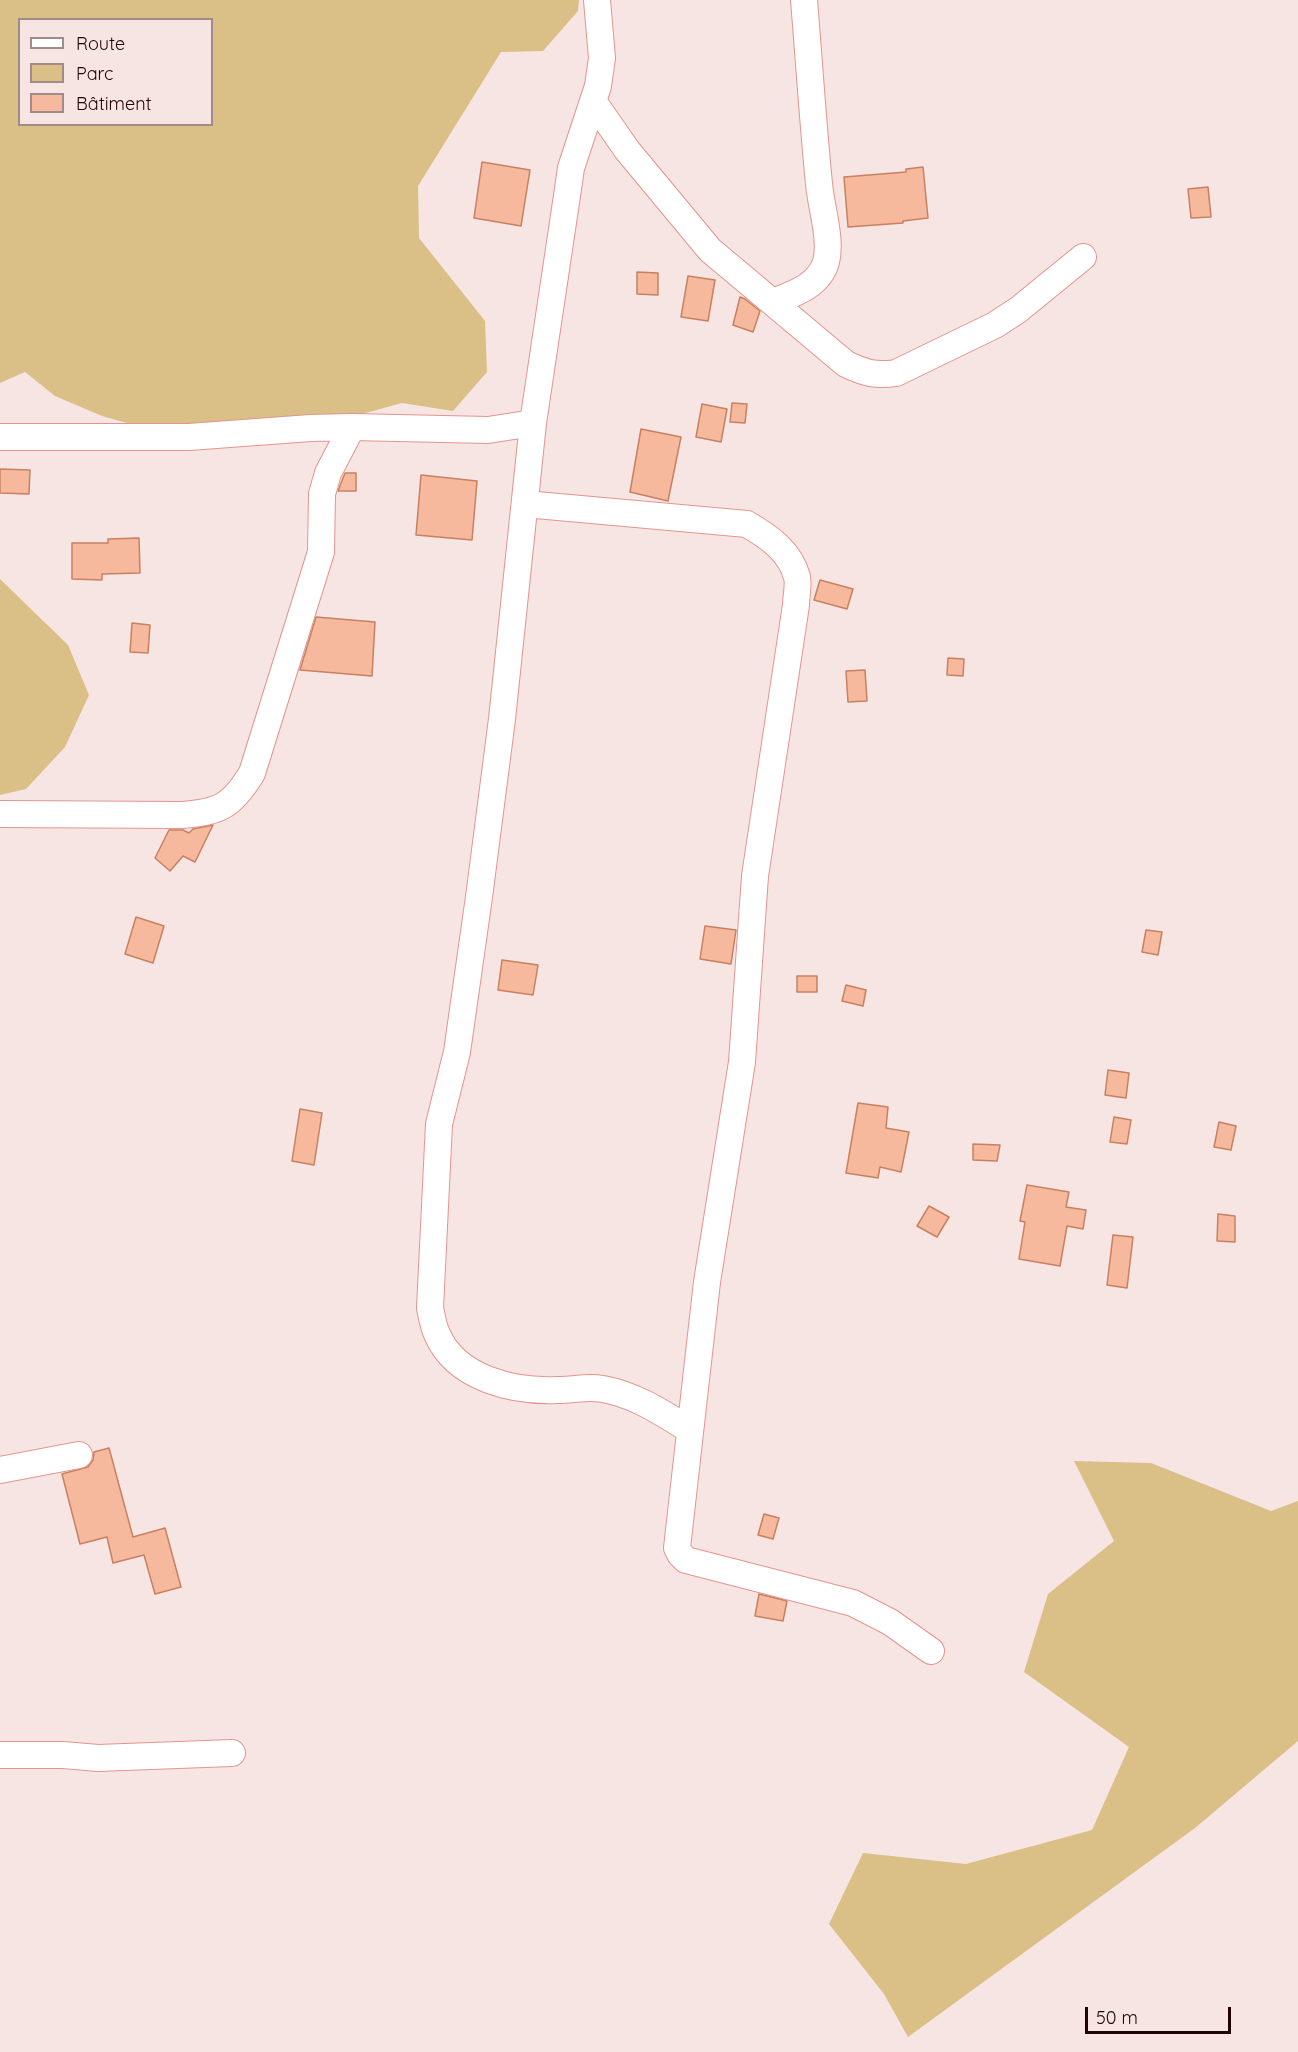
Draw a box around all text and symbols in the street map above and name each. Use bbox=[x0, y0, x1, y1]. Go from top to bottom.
legend bbox=[18, 18, 213, 126]
text: Route bbox=[76, 32, 125, 55]
text: Parc bbox=[76, 62, 113, 85]
text: Bâtiment bbox=[76, 92, 152, 115]
scale bar bbox=[1088, 1995, 1234, 2033]
text: 50 m bbox=[1096, 2006, 1138, 2029]

